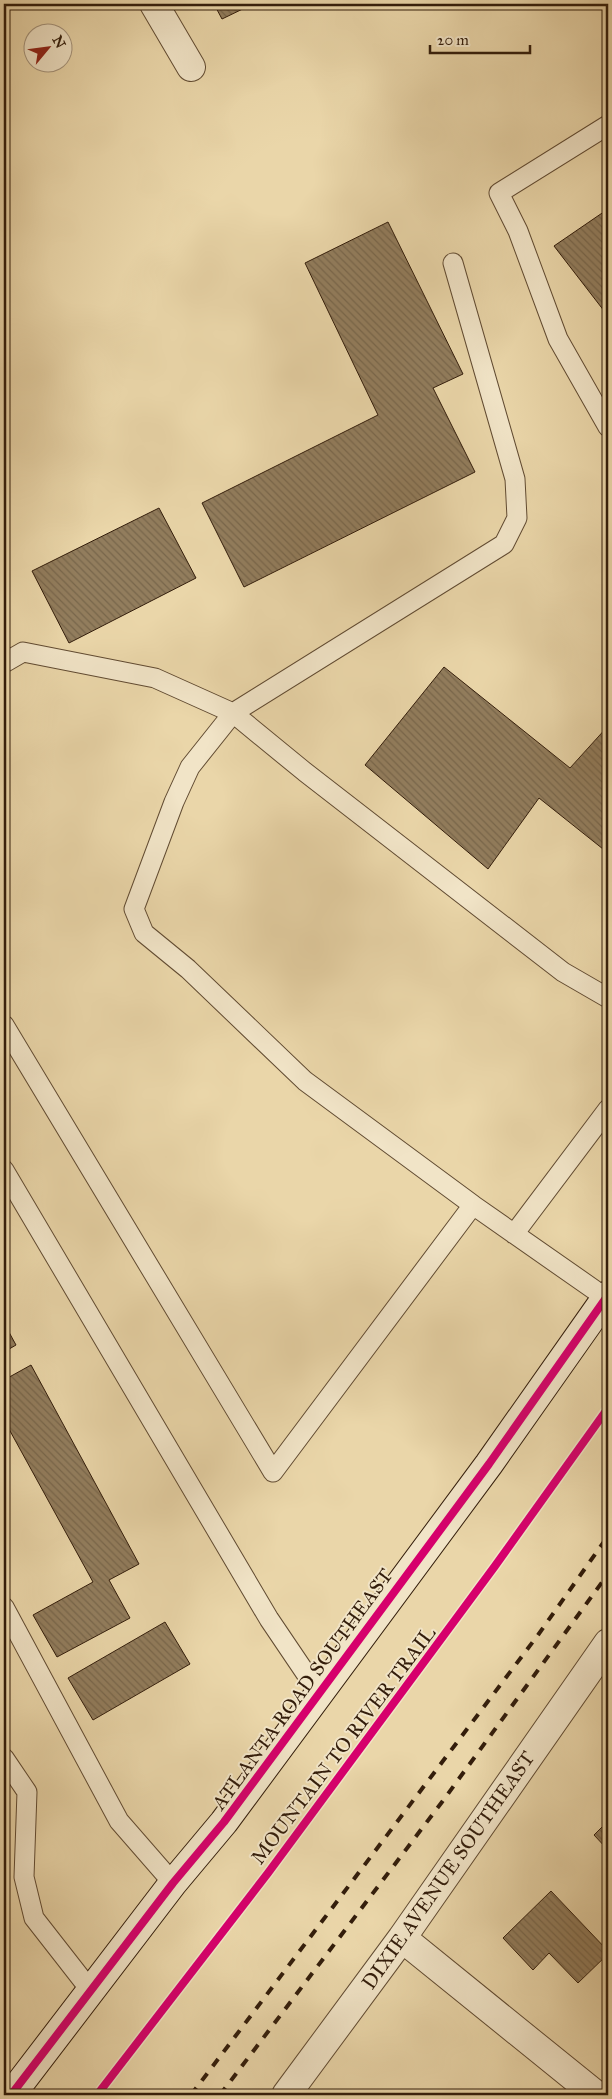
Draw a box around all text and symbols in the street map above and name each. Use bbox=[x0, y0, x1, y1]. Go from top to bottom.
north arrow bbox=[22, 22, 72, 72]
scale bar bbox=[430, 22, 530, 54]
text: 20 m bbox=[437, 31, 469, 49]
text: N bbox=[49, 33, 69, 51]
street label: ATLANTA ROAD SOUTHEAST bbox=[206, 1564, 398, 1815]
street label: MOUNTAIN TO RIVER TRAIL bbox=[246, 1621, 441, 1869]
street label: DIXIE AVENUE SOUTHEAST bbox=[357, 1746, 540, 1994]

